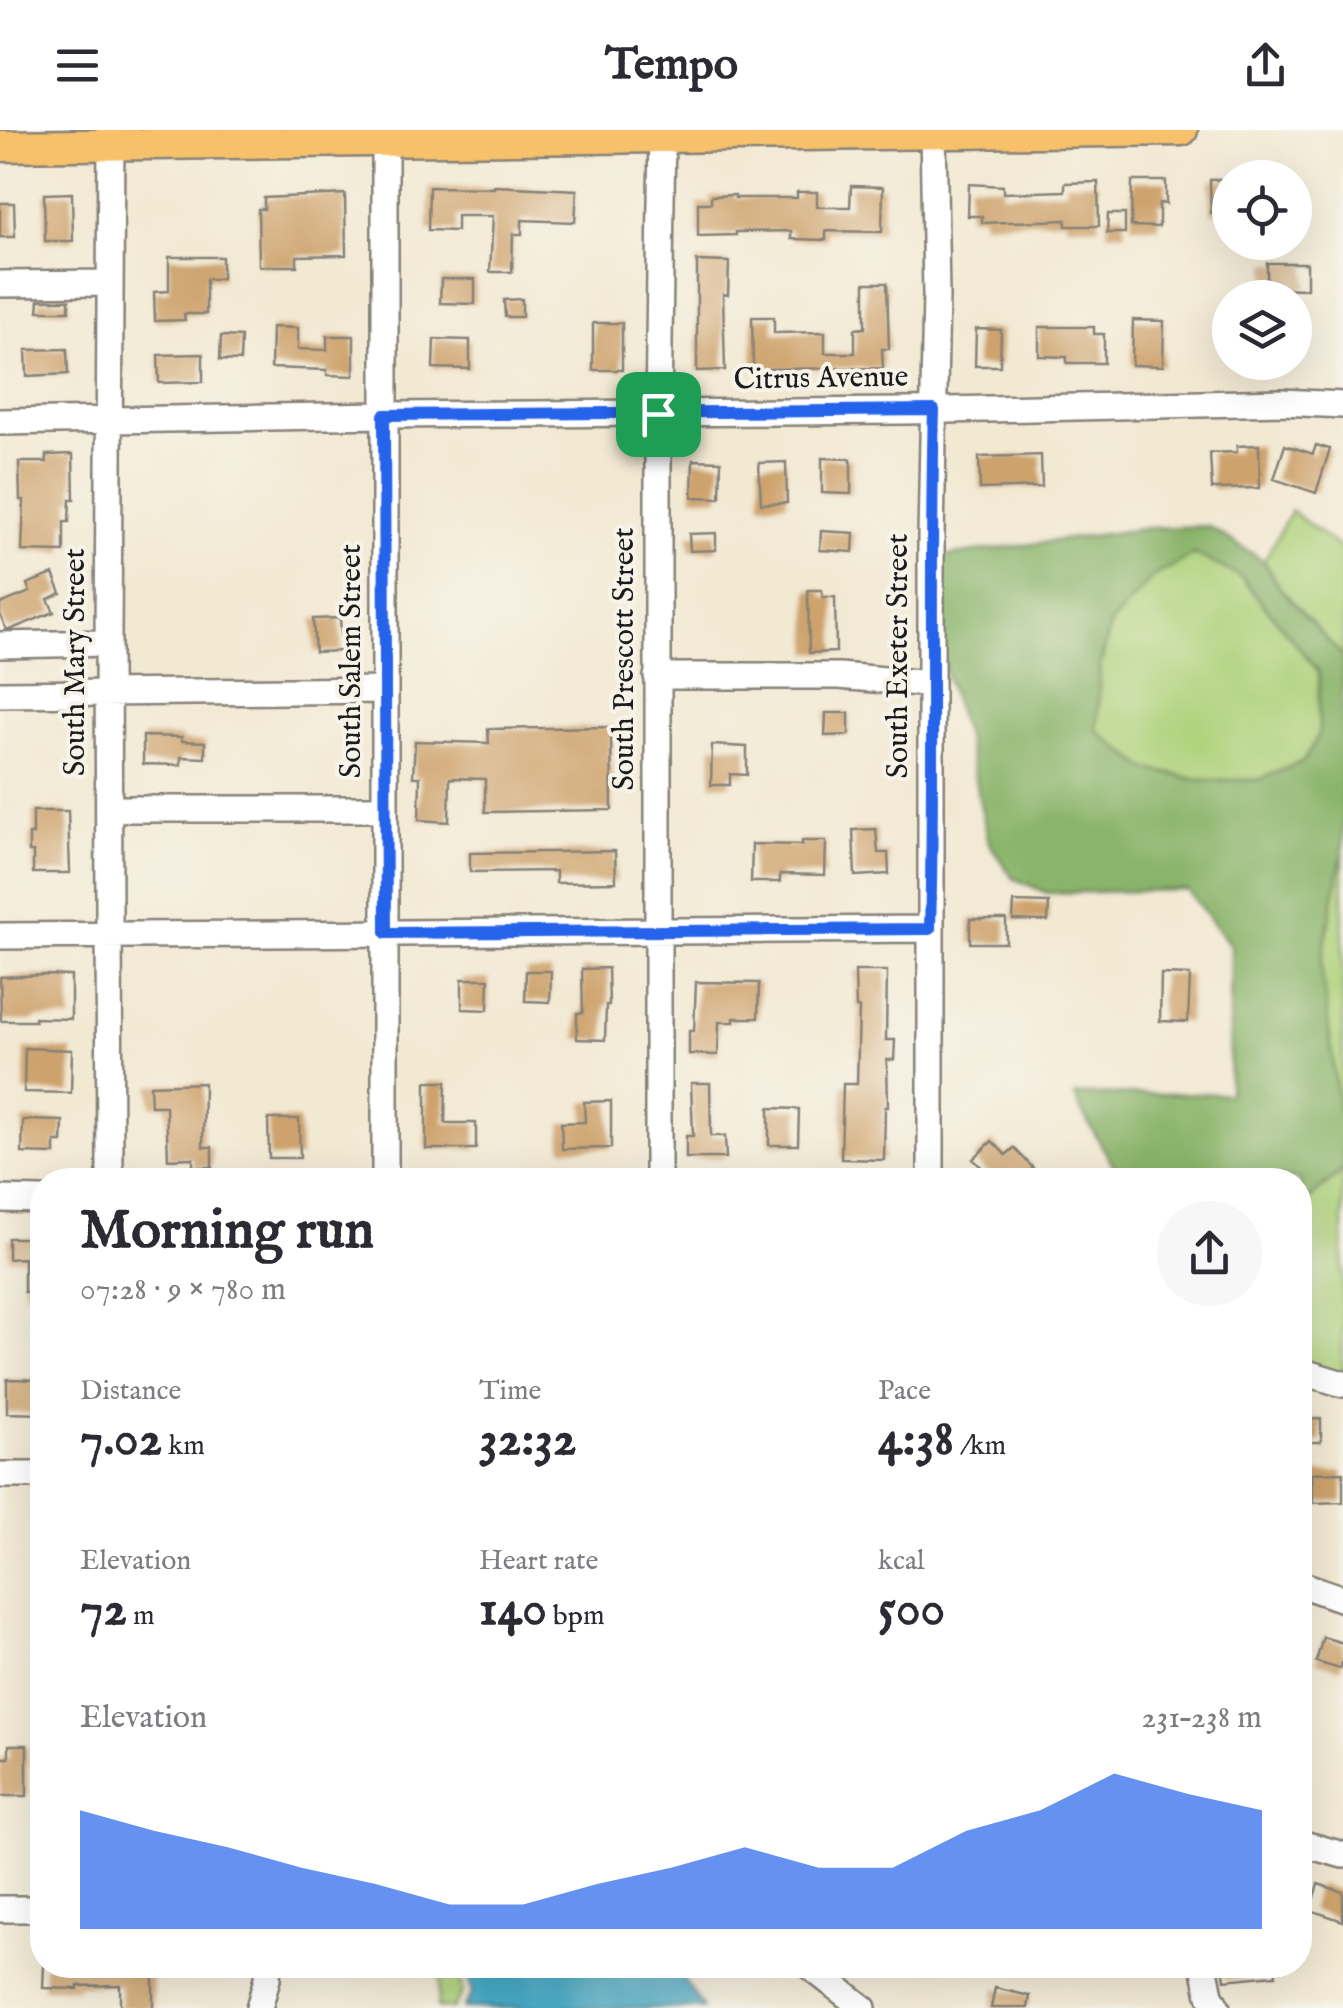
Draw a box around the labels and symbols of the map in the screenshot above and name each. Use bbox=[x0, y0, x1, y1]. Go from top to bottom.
street label: Citrus Avenue bbox=[733, 358, 909, 400]
pin bbox=[616, 372, 701, 457]
street label: South Prescott Street bbox=[606, 527, 644, 791]
street label: South Exeter Street bbox=[880, 534, 918, 778]
street label: South Salem Street bbox=[333, 544, 371, 778]
street label: South Mary Street bbox=[57, 548, 95, 776]

